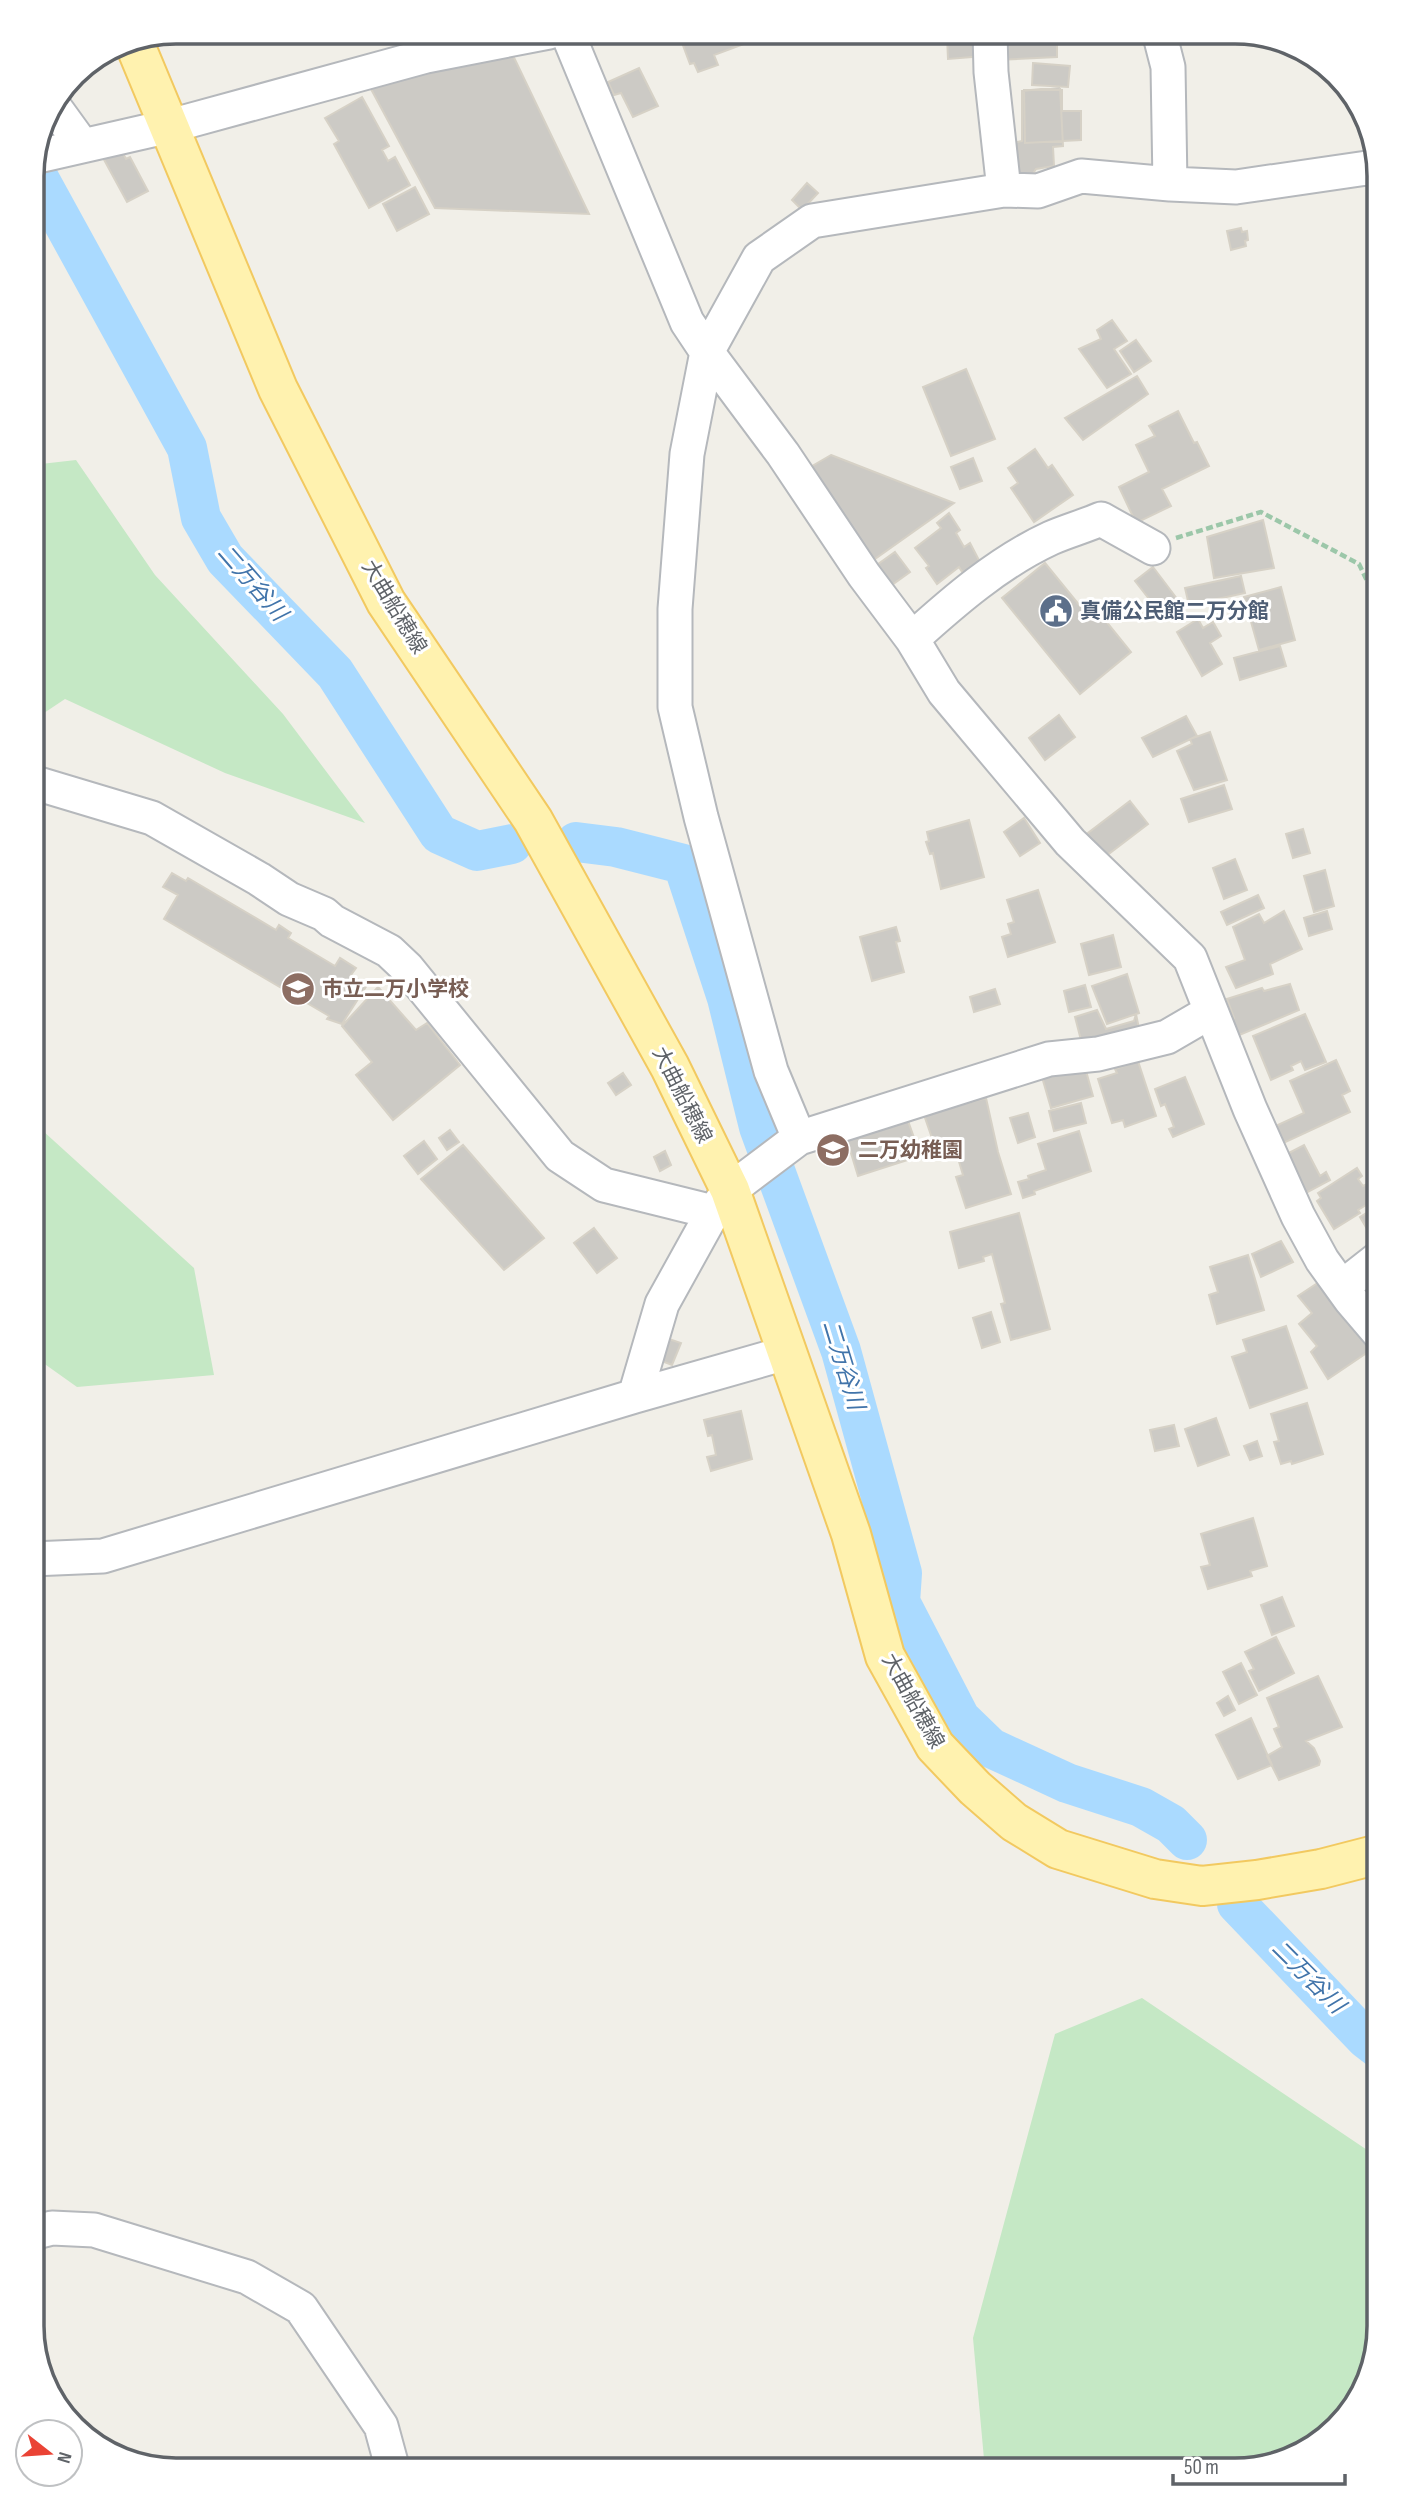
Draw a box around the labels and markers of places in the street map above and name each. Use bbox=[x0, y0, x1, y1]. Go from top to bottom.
public building icon: 真備公民館二万分館 bbox=[1037, 592, 1075, 630]
place label: 真備公民館二万分館 bbox=[1080, 599, 1269, 624]
school or university icon: 市立二万小学校 bbox=[279, 970, 317, 1008]
place label: 市立二万小学校 bbox=[322, 977, 469, 1002]
school or university icon: 二万幼稚園 bbox=[814, 1131, 852, 1169]
place label: 二万幼稚園 bbox=[858, 1138, 963, 1163]

